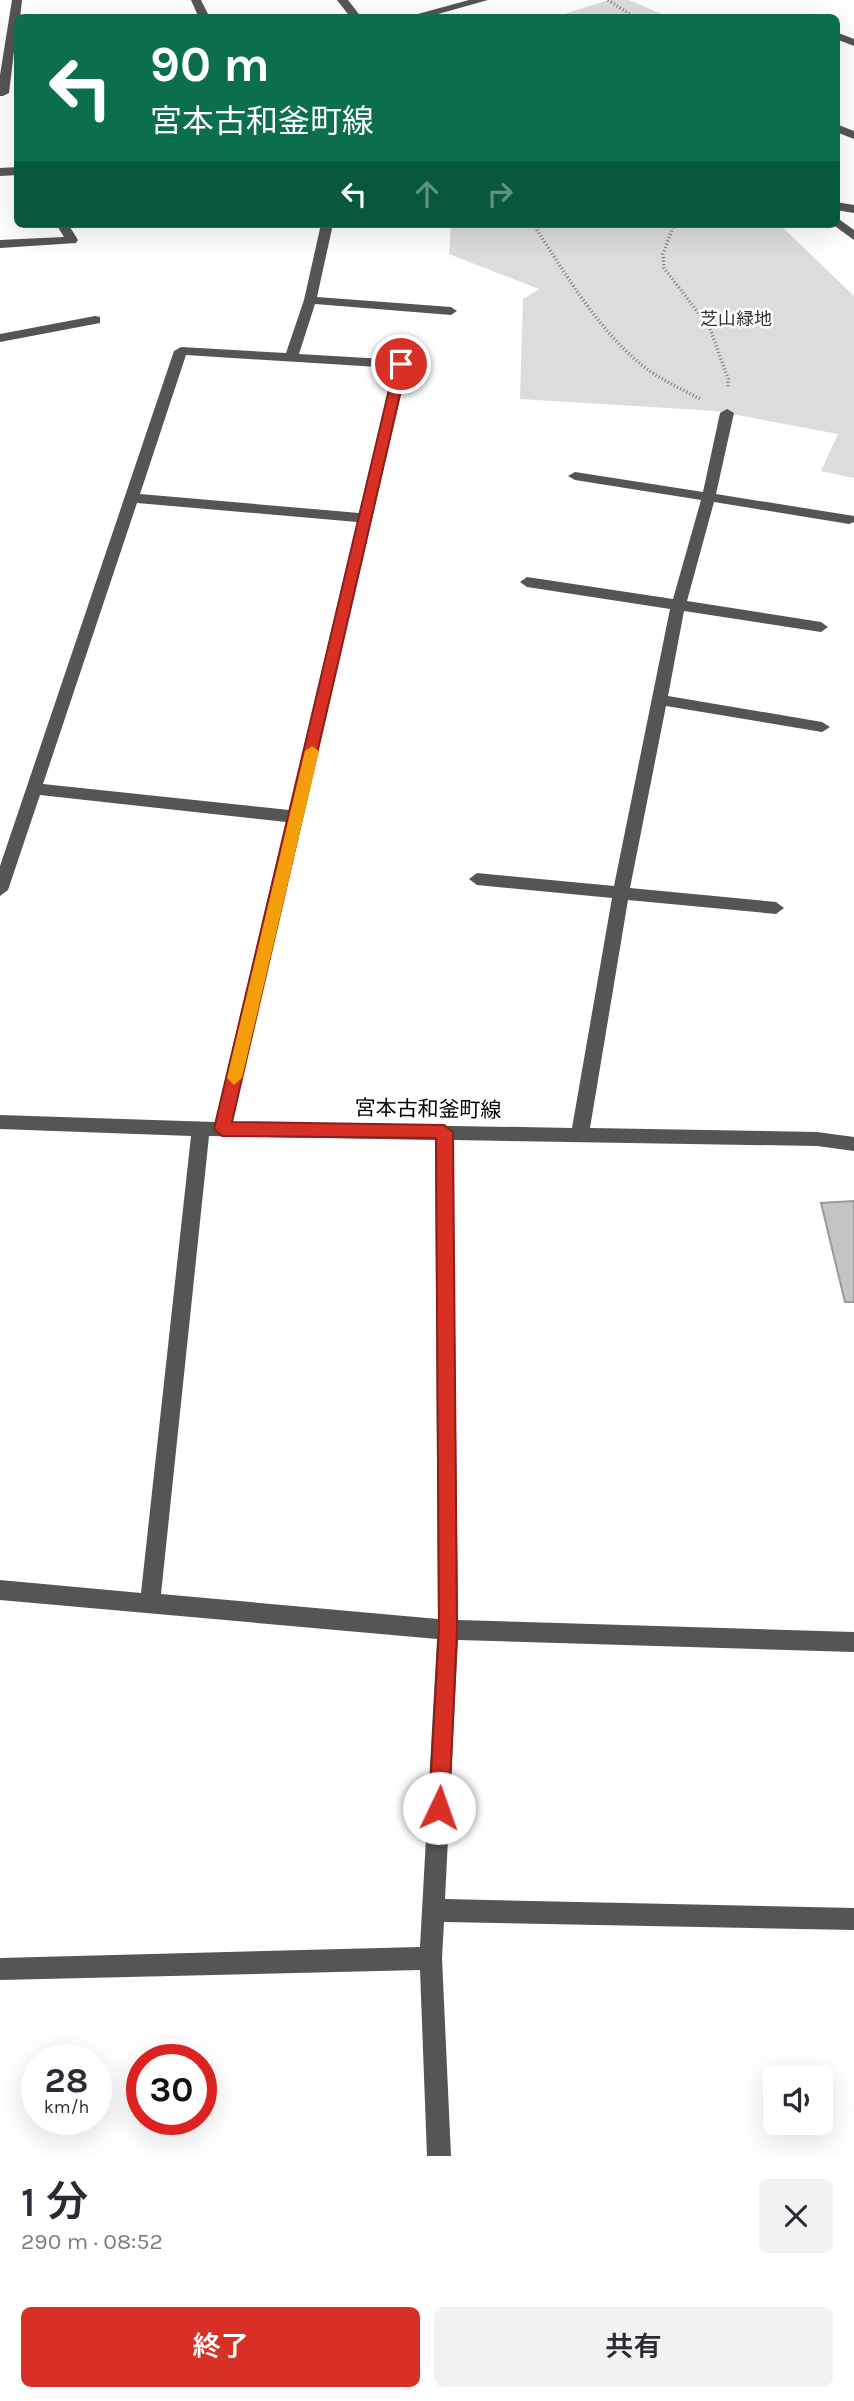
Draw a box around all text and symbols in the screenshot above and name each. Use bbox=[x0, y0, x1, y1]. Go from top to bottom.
text: 90 m bbox=[150, 36, 270, 93]
icon: left bbox=[35, 42, 126, 133]
text: 宮本古和釜町線 bbox=[150, 103, 374, 140]
icon: left bbox=[335, 175, 373, 213]
icon: ahead bbox=[408, 175, 446, 213]
icon: right bbox=[481, 175, 519, 213]
park label: 芝山緑地 bbox=[700, 308, 772, 330]
pin bbox=[371, 334, 431, 394]
icon: arrive bbox=[382, 345, 420, 383]
street label: 宮本古和釜町線 bbox=[354, 1096, 502, 1122]
position arrow bbox=[402, 1771, 476, 1845]
speed limit sign: 30 bbox=[126, 2044, 217, 2135]
text: 28 bbox=[45, 2060, 88, 2101]
map controls bbox=[763, 2065, 833, 2135]
button: sound bbox=[763, 2065, 833, 2135]
text: km/h bbox=[44, 2096, 89, 2118]
text: 1 分 bbox=[21, 2177, 88, 2227]
button: close bbox=[759, 2179, 833, 2253]
text: 290 m · 08:52 bbox=[21, 2228, 163, 2255]
button: 終了 bbox=[21, 2307, 420, 2387]
button: 共有 bbox=[434, 2307, 833, 2387]

